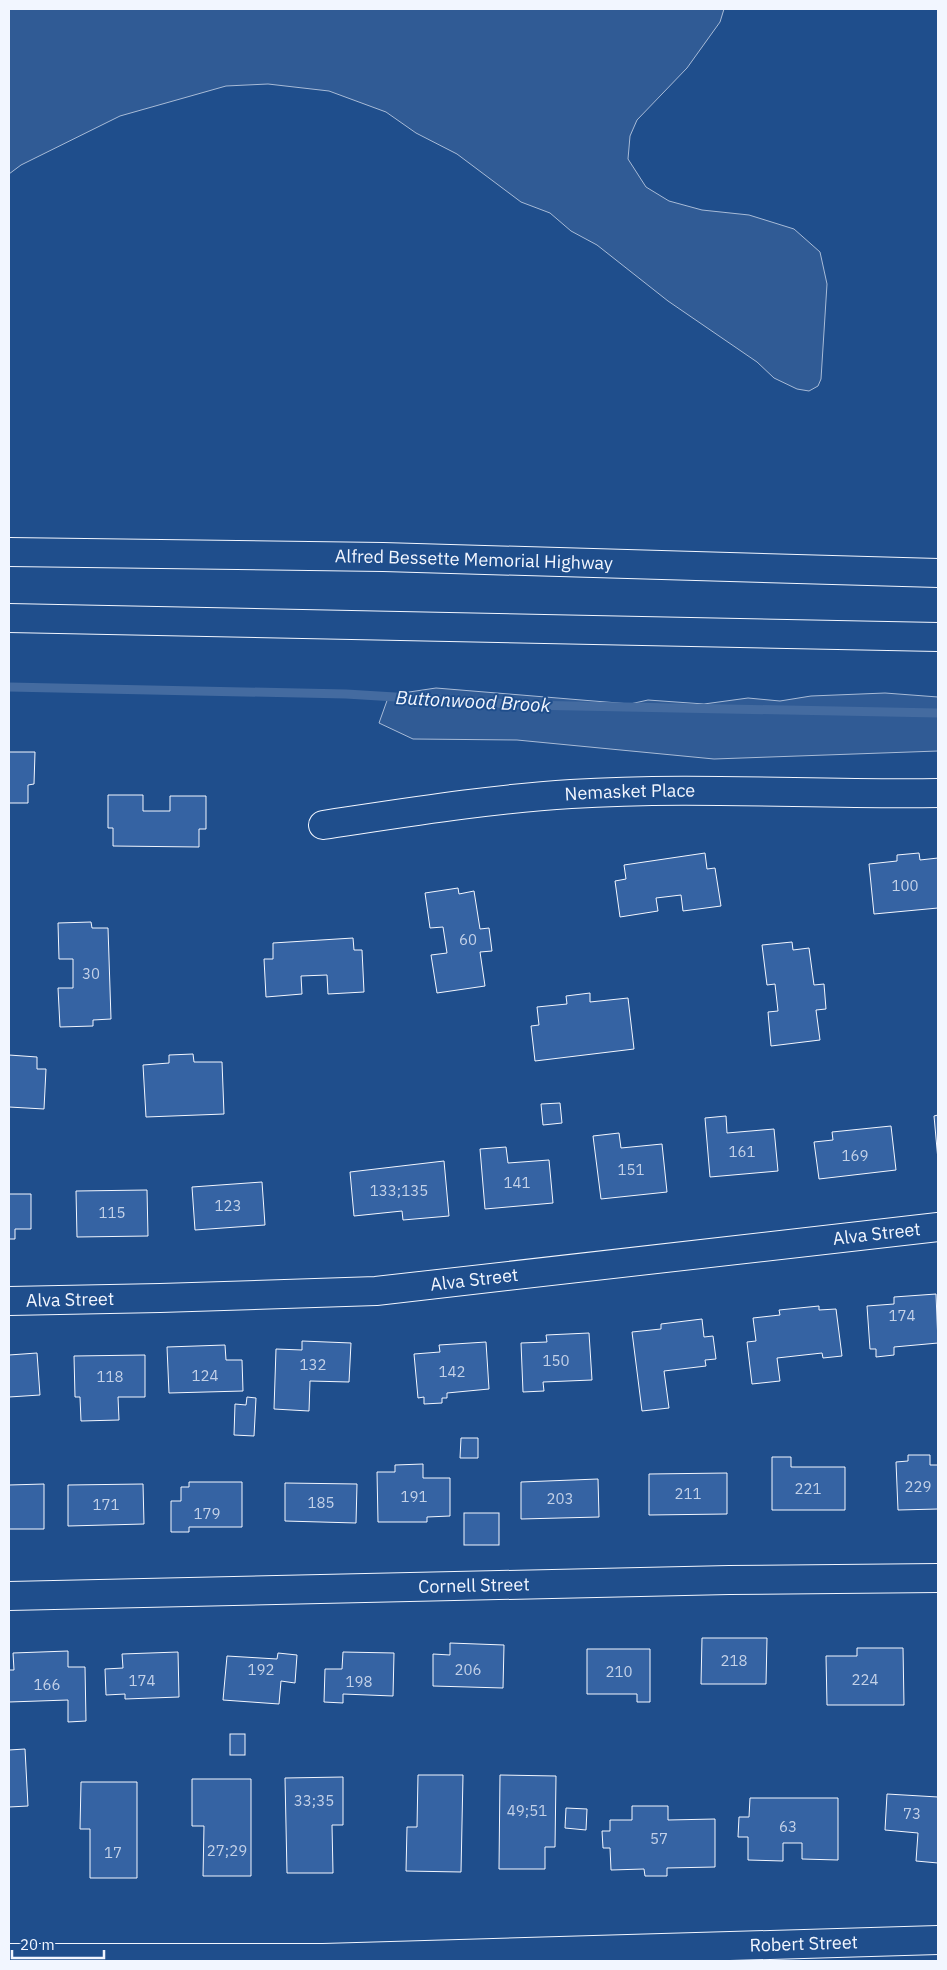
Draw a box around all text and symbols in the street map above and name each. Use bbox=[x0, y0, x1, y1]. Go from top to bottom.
street label: Alfred Bessette Memorial Highway bbox=[335, 544, 613, 575]
water label: Buttonwood Brook bbox=[395, 685, 552, 717]
street label: Nemasket Place bbox=[564, 779, 695, 805]
house number: 100 bbox=[891, 876, 919, 895]
house number: 60 bbox=[459, 930, 477, 949]
house number: 30 bbox=[82, 964, 100, 983]
house number: 161 bbox=[728, 1142, 756, 1161]
house number: 169 bbox=[841, 1146, 869, 1165]
house number: 151 bbox=[617, 1160, 645, 1179]
house number: 141 bbox=[503, 1173, 531, 1192]
house number: 133;135 bbox=[370, 1181, 428, 1200]
house number: 123 bbox=[214, 1196, 242, 1215]
house number: 115 bbox=[98, 1203, 126, 1222]
street label: Alva Street bbox=[831, 1217, 922, 1250]
street label: Alva Street bbox=[429, 1263, 519, 1296]
street label: Alva Street bbox=[26, 1287, 114, 1312]
house number: 174 bbox=[888, 1306, 916, 1325]
house number: 150 bbox=[542, 1351, 570, 1370]
house number: 132 bbox=[299, 1355, 327, 1374]
house number: 142 bbox=[438, 1362, 466, 1381]
house number: 124 bbox=[191, 1366, 219, 1385]
house number: 118 bbox=[96, 1367, 124, 1386]
house number: 229 bbox=[904, 1477, 932, 1496]
house number: 221 bbox=[794, 1479, 822, 1498]
house number: 211 bbox=[674, 1484, 702, 1503]
house number: 191 bbox=[400, 1487, 428, 1506]
house number: 203 bbox=[546, 1489, 574, 1508]
house number: 185 bbox=[307, 1493, 335, 1512]
house number: 171 bbox=[92, 1495, 120, 1514]
house number: 179 bbox=[193, 1504, 221, 1523]
street label: Cornell Street bbox=[418, 1572, 530, 1598]
house number: 218 bbox=[720, 1651, 748, 1670]
house number: 192 bbox=[247, 1660, 275, 1679]
house number: 206 bbox=[454, 1660, 482, 1679]
house number: 210 bbox=[605, 1662, 633, 1681]
house number: 224 bbox=[851, 1670, 879, 1689]
house number: 174 bbox=[128, 1671, 156, 1690]
house number: 198 bbox=[345, 1672, 373, 1691]
house number: 166 bbox=[33, 1675, 61, 1694]
house number: 33;35 bbox=[294, 1791, 334, 1810]
house number: 49;51 bbox=[507, 1801, 547, 1820]
house number: 73 bbox=[903, 1804, 921, 1823]
house number: 63 bbox=[779, 1817, 797, 1836]
house number: 57 bbox=[650, 1829, 668, 1848]
house number: 27;29 bbox=[207, 1841, 247, 1860]
house number: 17 bbox=[104, 1843, 122, 1862]
scale bar bbox=[12, 1928, 105, 1960]
street label: Robert Street bbox=[749, 1930, 858, 1957]
text: 20 m bbox=[20, 1935, 55, 1954]

